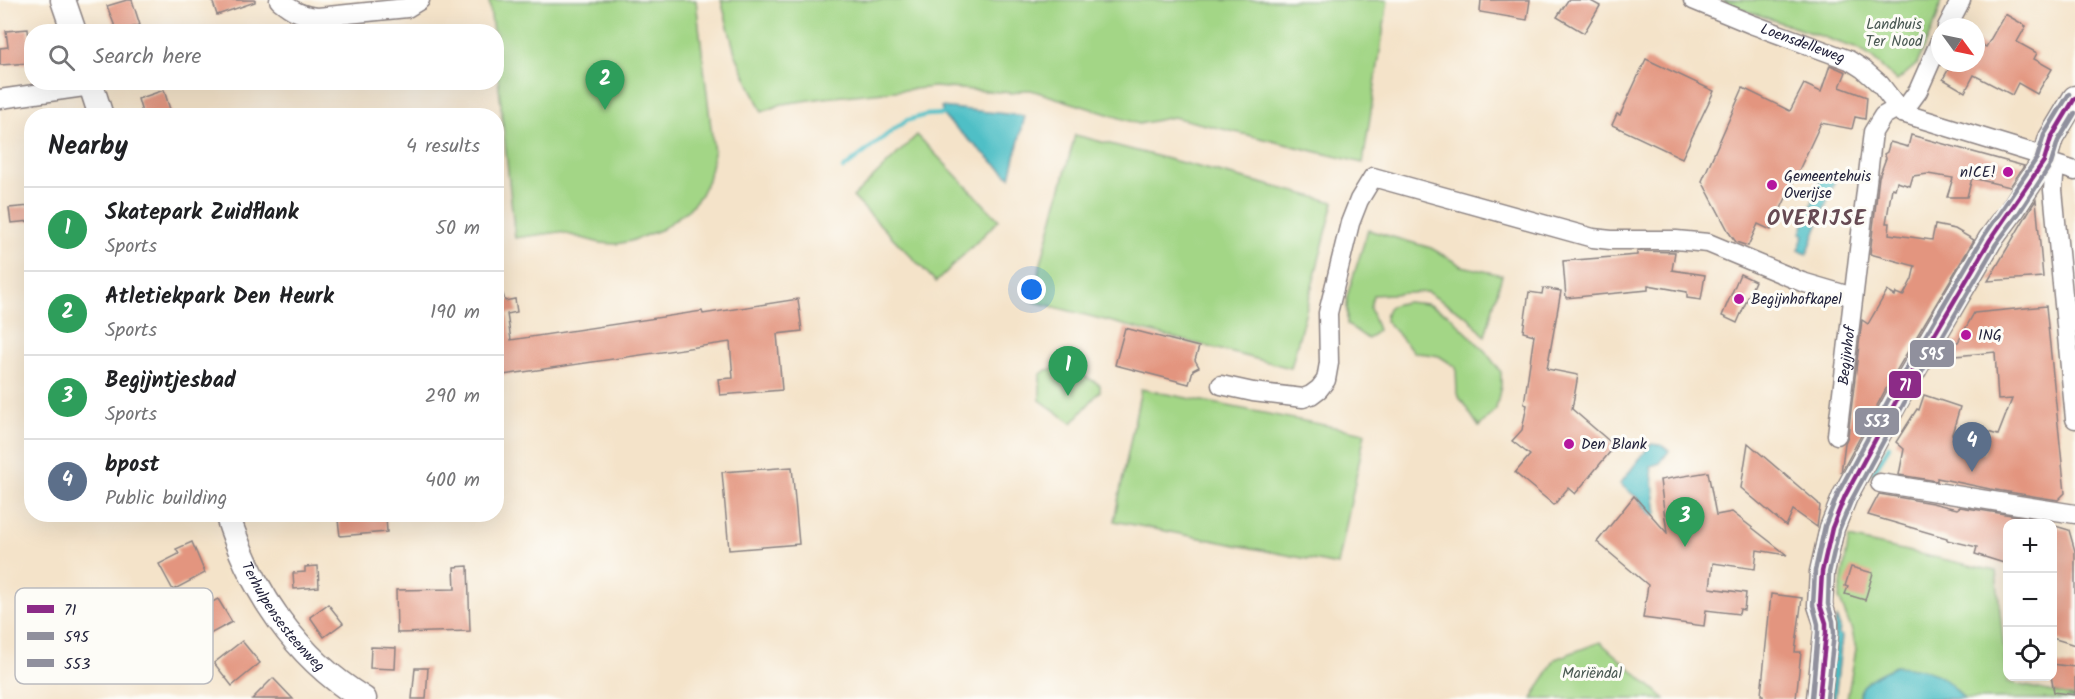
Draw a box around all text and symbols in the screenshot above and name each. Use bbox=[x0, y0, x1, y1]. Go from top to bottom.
park label: Landhuis Ter Nood bbox=[1866, 13, 1923, 54]
street label: Loensdelleweg bbox=[1757, 17, 1848, 71]
north arrow bbox=[1931, 18, 1985, 72]
search box bbox=[24, 24, 504, 90]
text: Search here bbox=[93, 40, 201, 75]
icon: search bbox=[45, 41, 78, 74]
pin: 2 bbox=[586, 60, 624, 110]
text: Nearby bbox=[48, 126, 128, 168]
text: 4 results bbox=[406, 131, 480, 163]
place label: nICE! bbox=[1960, 161, 1996, 185]
place label: Gemeentehuis Overijse bbox=[1784, 165, 1872, 206]
marker: nICE! bbox=[2001, 165, 2015, 179]
marker: Gemeentehuis Overijse bbox=[1765, 178, 1779, 192]
text: Skatepark Zuidflank bbox=[105, 196, 298, 231]
district label: OVERIJSE bbox=[1767, 203, 1867, 236]
text: 1 bbox=[64, 213, 71, 245]
text: 50 m bbox=[435, 213, 480, 245]
text: Sports bbox=[105, 231, 157, 263]
your location bbox=[1017, 275, 1046, 304]
text: Atletiekpark Den Heurk bbox=[105, 280, 334, 315]
place label: Begijnhofkapel bbox=[1751, 288, 1842, 312]
marker: Begijnhofkapel bbox=[1732, 292, 1746, 306]
text: 2 bbox=[62, 297, 73, 329]
text: 190 m bbox=[430, 297, 480, 329]
text: Sports bbox=[105, 315, 157, 347]
street label: Begijnhof bbox=[1832, 323, 1863, 387]
place label: ING bbox=[1978, 324, 2002, 348]
marker: ING bbox=[1959, 328, 1973, 342]
line badge: 595 bbox=[1909, 339, 1955, 368]
text: 595 bbox=[1919, 343, 1946, 368]
pin: 1 bbox=[1048, 346, 1088, 396]
text: Begijntjesbad bbox=[105, 364, 236, 399]
line badge: 71 bbox=[1888, 370, 1922, 399]
text: 71 bbox=[1899, 374, 1911, 399]
text: 3 bbox=[62, 381, 73, 413]
text: 290 m bbox=[425, 381, 480, 413]
text: Sports bbox=[105, 399, 157, 431]
line badge: 553 bbox=[1854, 407, 1900, 436]
text: 553 bbox=[1864, 410, 1890, 435]
pin: 4 bbox=[1952, 422, 1992, 472]
place label: Den Blank bbox=[1581, 433, 1648, 457]
marker: Den Blank bbox=[1562, 437, 1576, 451]
text: bpost bbox=[105, 448, 160, 483]
text: 4 bbox=[62, 465, 73, 497]
text: 400 m bbox=[425, 465, 480, 497]
text: Public building bbox=[105, 483, 227, 515]
pin: 3 bbox=[1666, 498, 1704, 547]
map controls bbox=[2003, 519, 2057, 681]
button: + bbox=[2003, 519, 2057, 573]
street label: Terhulpensesteenweg bbox=[234, 558, 330, 678]
button: − bbox=[2003, 573, 2057, 627]
legend bbox=[15, 588, 213, 684]
text: 71 bbox=[64, 598, 76, 623]
text: 595 bbox=[64, 625, 90, 650]
button: locate bbox=[2003, 627, 2057, 681]
text: 553 bbox=[64, 652, 90, 677]
park label: Mariëndal bbox=[1562, 662, 1622, 686]

